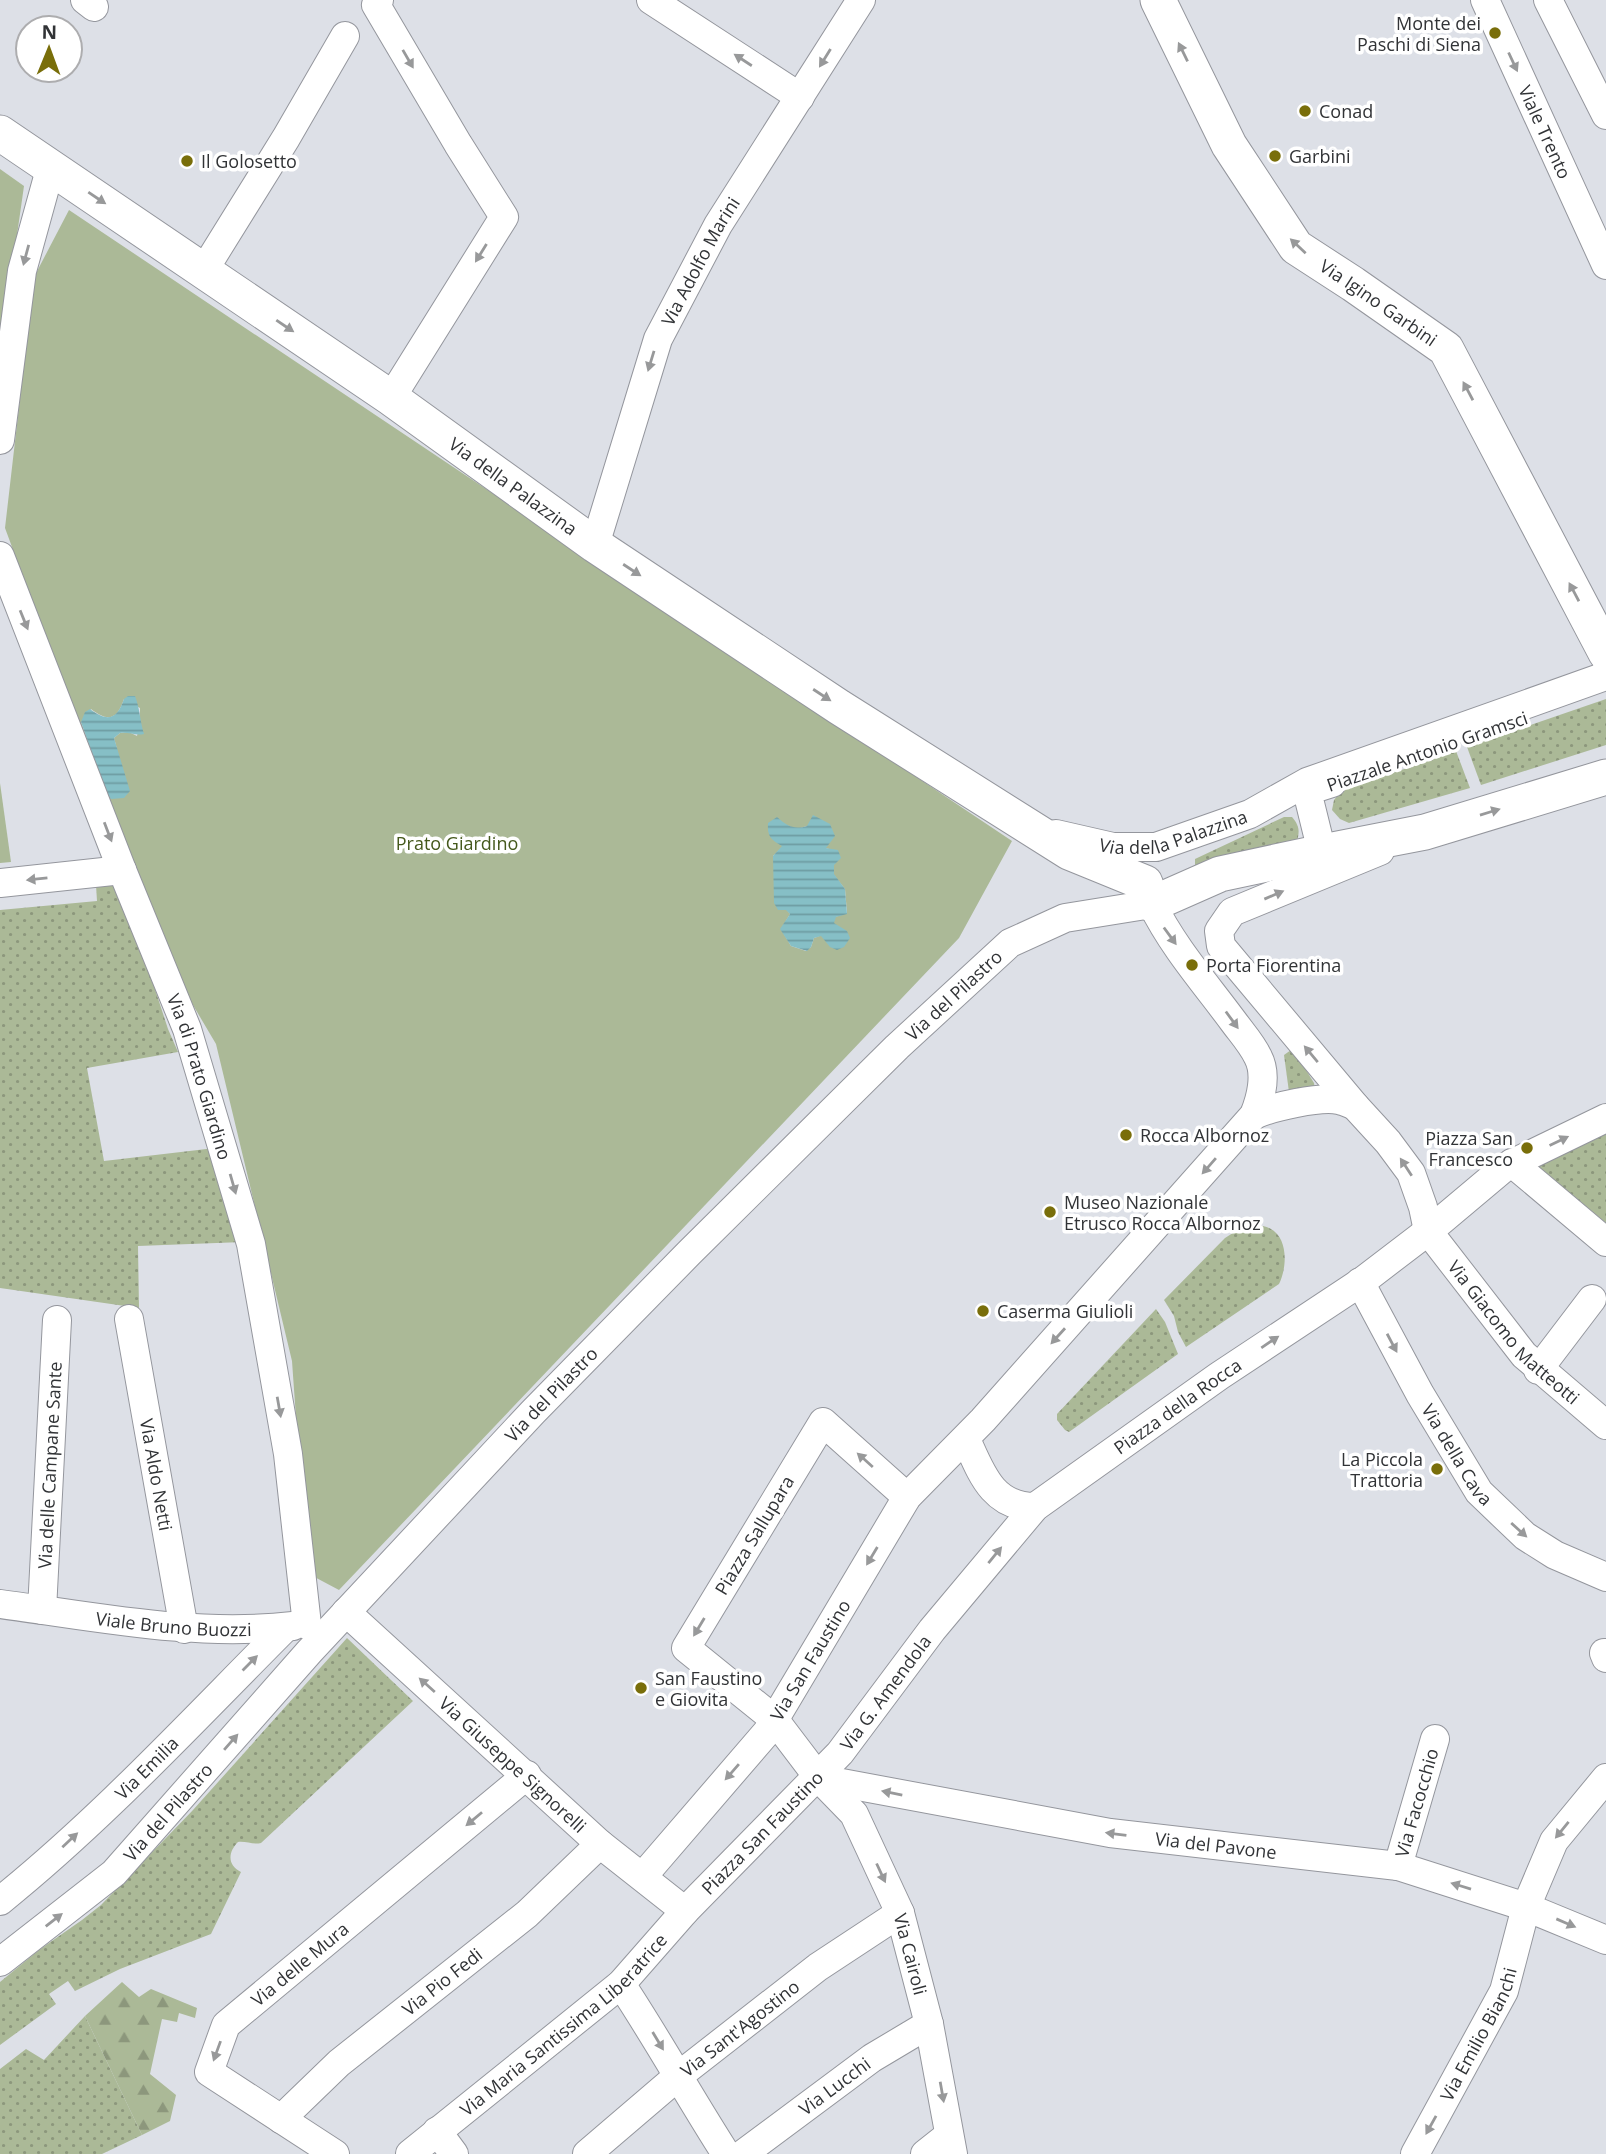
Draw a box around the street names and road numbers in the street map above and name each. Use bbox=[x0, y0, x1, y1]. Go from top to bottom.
street label: Viale Trento bbox=[1513, 81, 1577, 183]
street label: Via Adolfo Marini bbox=[655, 192, 745, 330]
street label: Via Igino Garbini bbox=[1315, 254, 1442, 351]
street label: Via della Palazzina bbox=[444, 432, 582, 540]
street label: Piazzale Antonio Gramsci bbox=[1323, 705, 1531, 797]
street label: Via della Palazzina bbox=[1097, 804, 1250, 859]
street label: Via del Pilastro bbox=[900, 944, 1007, 1046]
street label: Via di Prato Giardino bbox=[162, 990, 237, 1163]
street label: Via Giacomo Matteotti bbox=[1443, 1255, 1585, 1409]
street label: Via del Pilastro bbox=[499, 1341, 603, 1447]
street label: Piazza della Rocca bbox=[1109, 1353, 1246, 1459]
street label: Via delle Campane Sante bbox=[32, 1361, 67, 1569]
street label: Via della Cava bbox=[1417, 1399, 1498, 1510]
street label: Via Aldo Netti bbox=[135, 1417, 178, 1533]
street label: Piazza Sallupara bbox=[709, 1471, 799, 1599]
street label: Via San Faustino bbox=[764, 1595, 856, 1725]
street label: Viale Bruno Buozzi bbox=[94, 1606, 252, 1641]
street label: Via G. Amendola bbox=[834, 1630, 936, 1755]
street label: Via Giuseppe Signorelli bbox=[434, 1691, 592, 1838]
street label: Via Emilia bbox=[109, 1731, 183, 1805]
street label: Via Facocchio bbox=[1389, 1745, 1444, 1860]
street label: Via del Pilastro bbox=[118, 1758, 218, 1866]
street label: Piazza San Faustino bbox=[696, 1765, 828, 1900]
street label: Via del Pavone bbox=[1154, 1826, 1278, 1864]
street label: Via Cairoli bbox=[889, 1911, 933, 1997]
street label: Via delle Mura bbox=[246, 1916, 353, 2011]
street label: Via Maria Santissima Liberatrice bbox=[455, 1928, 672, 2121]
street label: Via Pio Fedi bbox=[397, 1942, 487, 2021]
street label: Via Emilio Bianchi bbox=[1434, 1965, 1522, 2105]
street label: Via Sant'Agostino bbox=[675, 1974, 804, 2082]
street label: Via Lucchi bbox=[794, 2051, 875, 2120]

